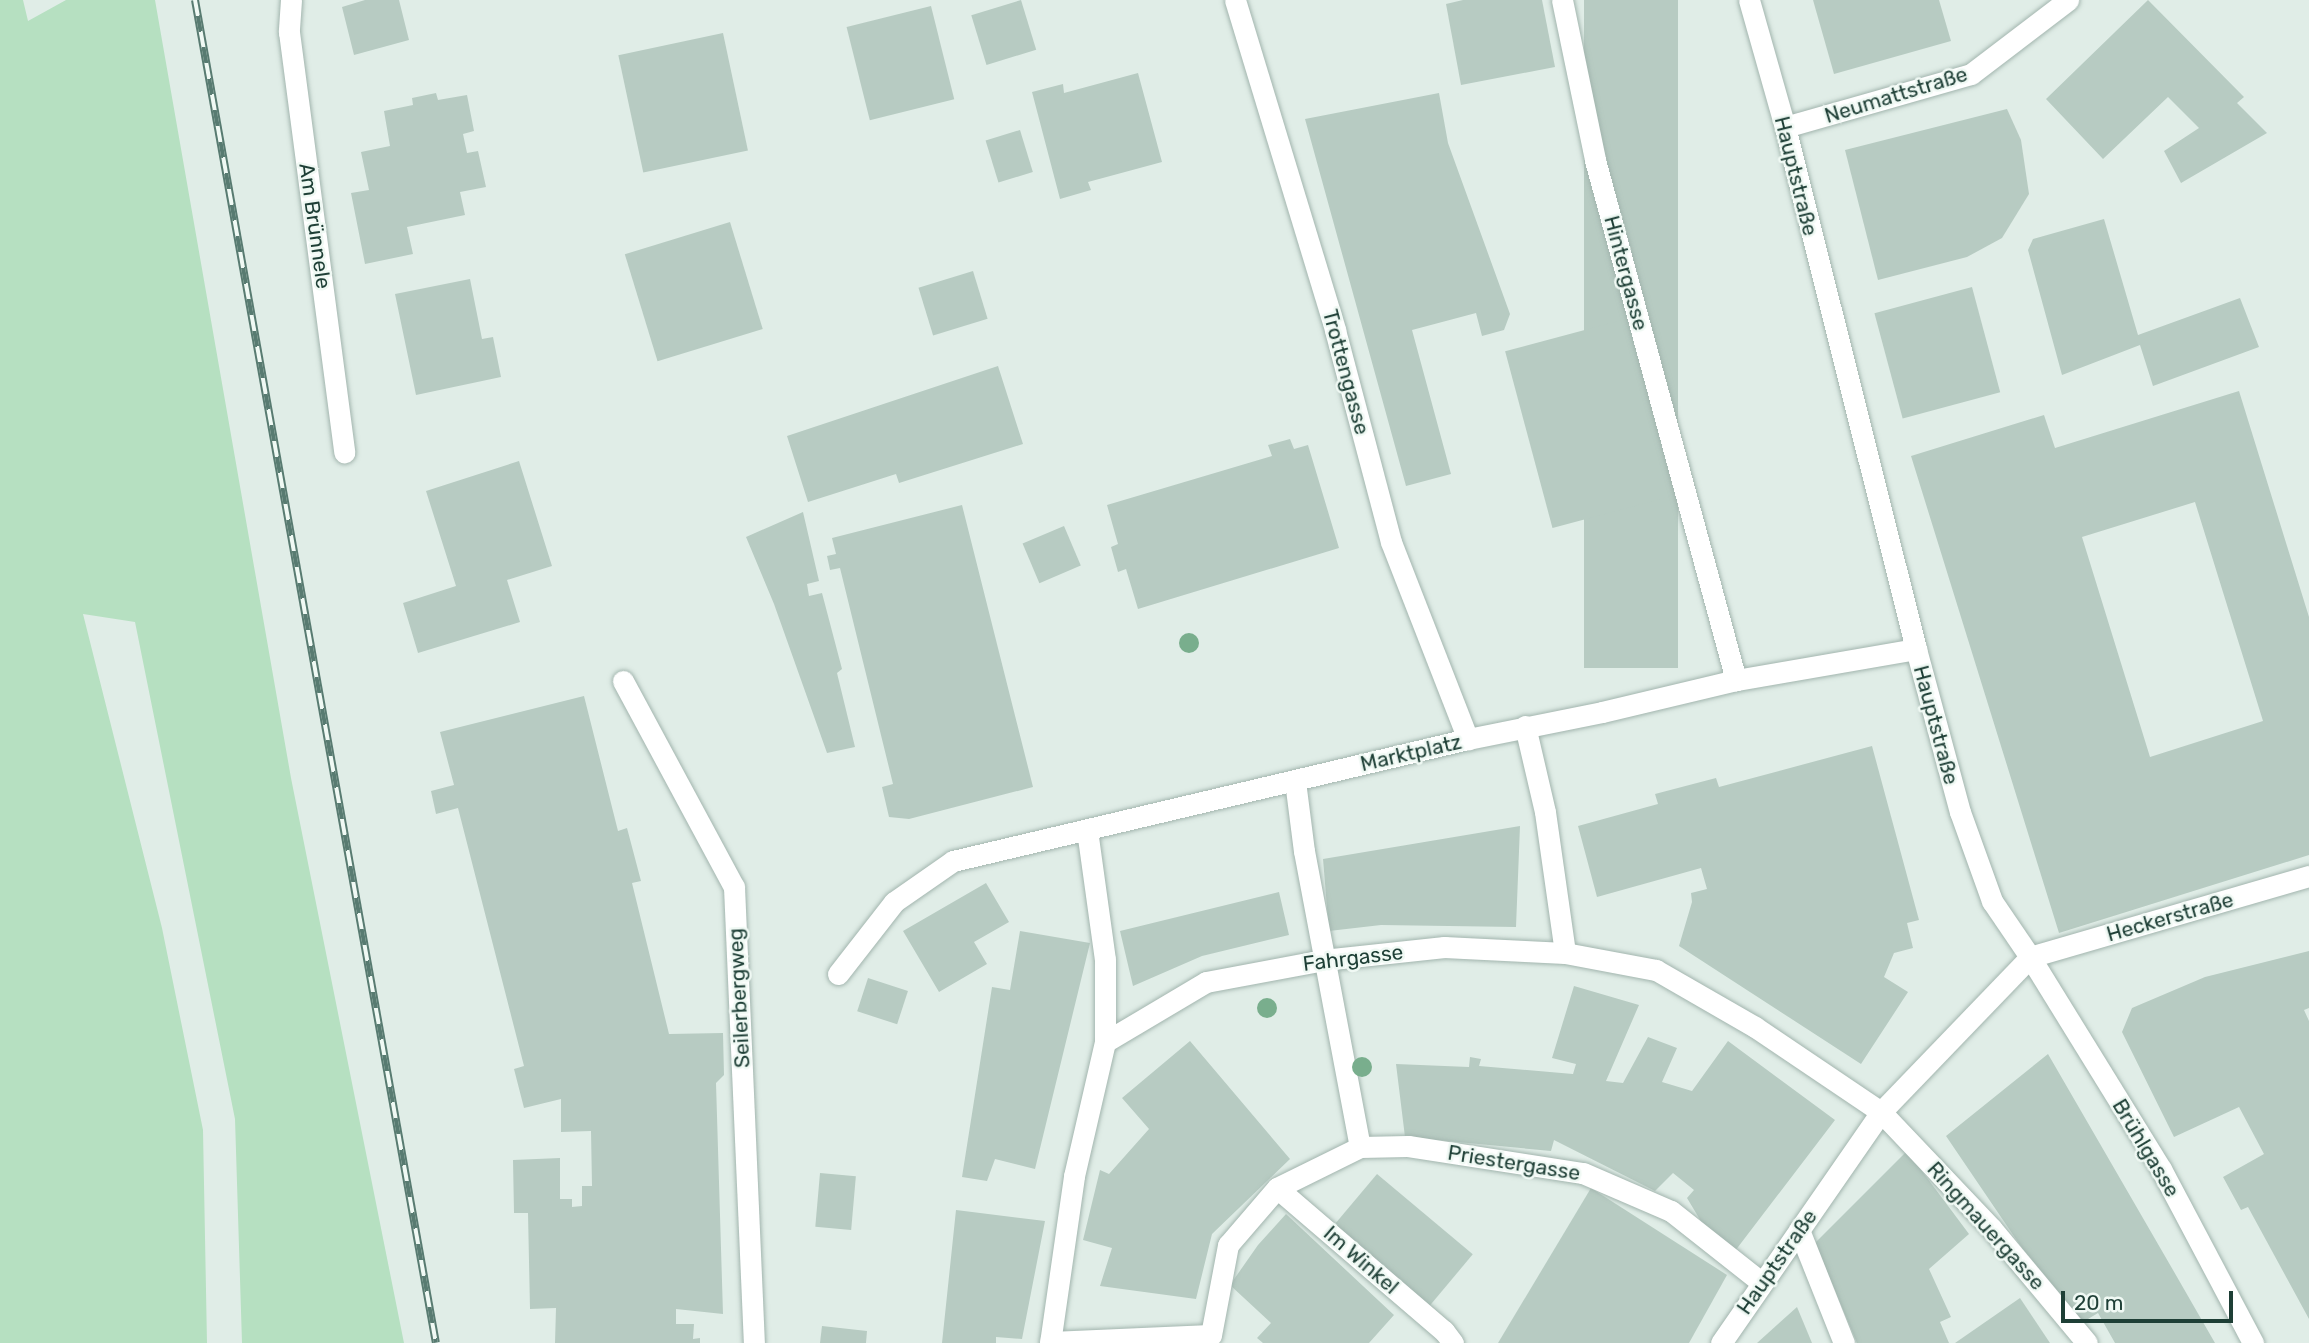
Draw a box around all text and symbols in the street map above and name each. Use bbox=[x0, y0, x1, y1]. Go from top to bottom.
street label: Neumattstraße bbox=[1822, 61, 1970, 129]
street label: Hauptstraße bbox=[1769, 114, 1823, 238]
street label: Am Brünnele bbox=[294, 162, 336, 290]
street label: Hintergasse bbox=[1599, 213, 1653, 333]
street label: Trottengasse bbox=[1317, 307, 1375, 437]
street label: Hauptstraße bbox=[1908, 663, 1964, 787]
street label: Marktplatz bbox=[1358, 729, 1464, 777]
street label: Heckerstraße bbox=[2104, 887, 2236, 947]
street label: Seilerbergweg bbox=[723, 927, 755, 1069]
street label: Fahrgasse bbox=[1301, 939, 1405, 977]
street label: Brühlgasse bbox=[2107, 1094, 2185, 1202]
street label: Priestergasse bbox=[1446, 1140, 1582, 1186]
street label: Ringmauergasse bbox=[1922, 1157, 2050, 1295]
street label: Hauptstraße bbox=[1732, 1205, 1822, 1319]
street label: Im Winkel bbox=[1318, 1221, 1404, 1299]
scale bar bbox=[2064, 1276, 2236, 1320]
text: 20 m bbox=[2074, 1290, 2123, 1315]

